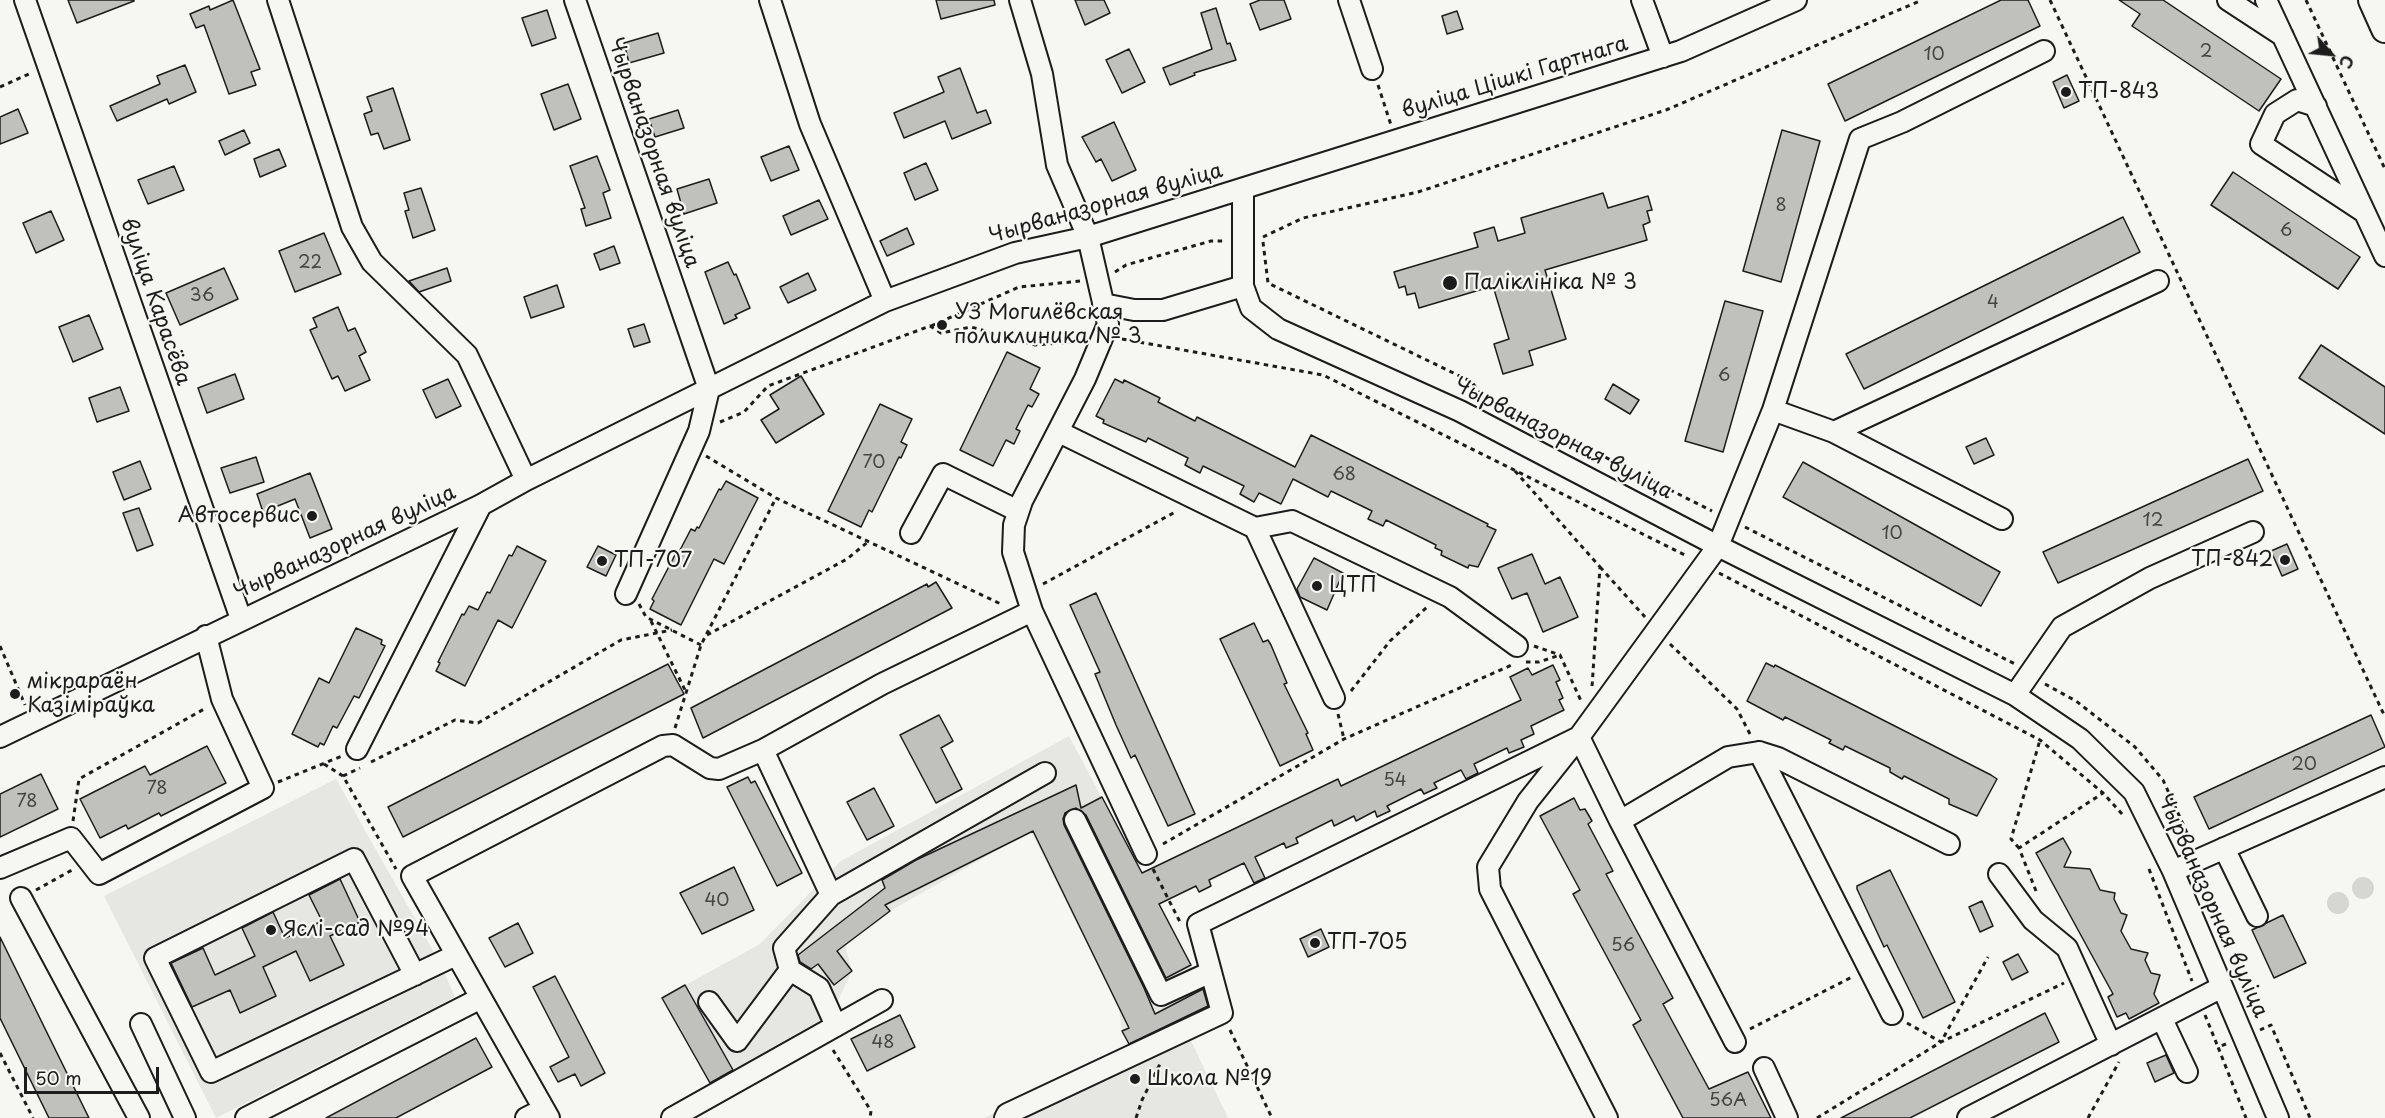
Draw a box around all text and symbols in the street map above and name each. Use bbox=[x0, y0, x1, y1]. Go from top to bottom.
north arrow bbox=[2301, 24, 2361, 84]
street label: вуліца Цішкі Гартнага bbox=[1399, 32, 1631, 124]
street label: Чырваназорная вуліца bbox=[602, 34, 704, 272]
house number: 2 bbox=[2200, 41, 2212, 63]
house number: 10 bbox=[1923, 44, 1945, 66]
text: С bbox=[2334, 51, 2360, 73]
place label: ТП-843 bbox=[2078, 79, 2159, 105]
marker: ТП-843 bbox=[2059, 85, 2073, 99]
street label: Чырваназорная вуліца bbox=[986, 159, 1226, 249]
house number: 8 bbox=[1775, 195, 1787, 217]
street label: вуліца Карасёва bbox=[115, 215, 195, 389]
house number: 6 bbox=[2280, 220, 2292, 242]
house number: 22 bbox=[298, 252, 322, 274]
place label: Паліклініка № 3 bbox=[1464, 270, 1637, 296]
marker: Паліклініка № 3 bbox=[1441, 274, 1459, 292]
house number: 36 bbox=[190, 285, 214, 307]
house number: 4 bbox=[1987, 292, 1999, 314]
place label: УЗ Могилёвская поликлиника № 3 bbox=[954, 300, 1142, 350]
marker: УЗ Могилёвская поликлиника № 3 bbox=[935, 318, 949, 332]
house number: 6 bbox=[1718, 365, 1730, 387]
street label: Чырваназорная вуліца bbox=[1449, 373, 1677, 505]
house number: 70 bbox=[863, 452, 885, 474]
house number: 68 bbox=[1332, 464, 1356, 486]
street label: Чырваназорная вуліца bbox=[230, 480, 460, 606]
place label: Автосервис bbox=[178, 503, 300, 529]
marker: Автосервис bbox=[305, 509, 319, 523]
house number: 12 bbox=[2143, 510, 2163, 532]
house number: 10 bbox=[1881, 523, 1903, 545]
place label: ТП-842 bbox=[2191, 547, 2273, 573]
place label: ТП-707 bbox=[614, 548, 692, 574]
marker: ТП-842 bbox=[2278, 553, 2292, 567]
marker: ТП-707 bbox=[595, 554, 609, 568]
place label: ЦТП bbox=[1329, 573, 1377, 599]
marker: ЦТП bbox=[1310, 579, 1324, 593]
place label: мікрараён Казіміраўка bbox=[27, 669, 155, 719]
marker: мікрараён Казіміраўка bbox=[8, 687, 22, 701]
house number: 20 bbox=[2291, 754, 2317, 776]
house number: 54 bbox=[1383, 770, 1407, 792]
house number: 78 bbox=[147, 778, 167, 800]
street label: Чырваназорная вуліца bbox=[2151, 790, 2273, 1022]
house number: 78 bbox=[17, 791, 37, 813]
house number: 40 bbox=[704, 890, 730, 912]
place label: Яслі-сад №94 bbox=[283, 917, 429, 943]
marker: Яслі-сад №94 bbox=[264, 923, 278, 937]
place label: ТП-705 bbox=[1327, 930, 1407, 956]
house number: 56 bbox=[1611, 935, 1635, 957]
marker: ТП-705 bbox=[1308, 936, 1322, 950]
house number: 48 bbox=[871, 1032, 895, 1054]
scale bar bbox=[27, 1055, 162, 1093]
text: 50 m bbox=[35, 1064, 82, 1091]
place label: Школа №19 bbox=[1147, 1066, 1272, 1092]
marker: Школа №19 bbox=[1128, 1072, 1142, 1086]
house number: 56А bbox=[1709, 1090, 1747, 1112]

